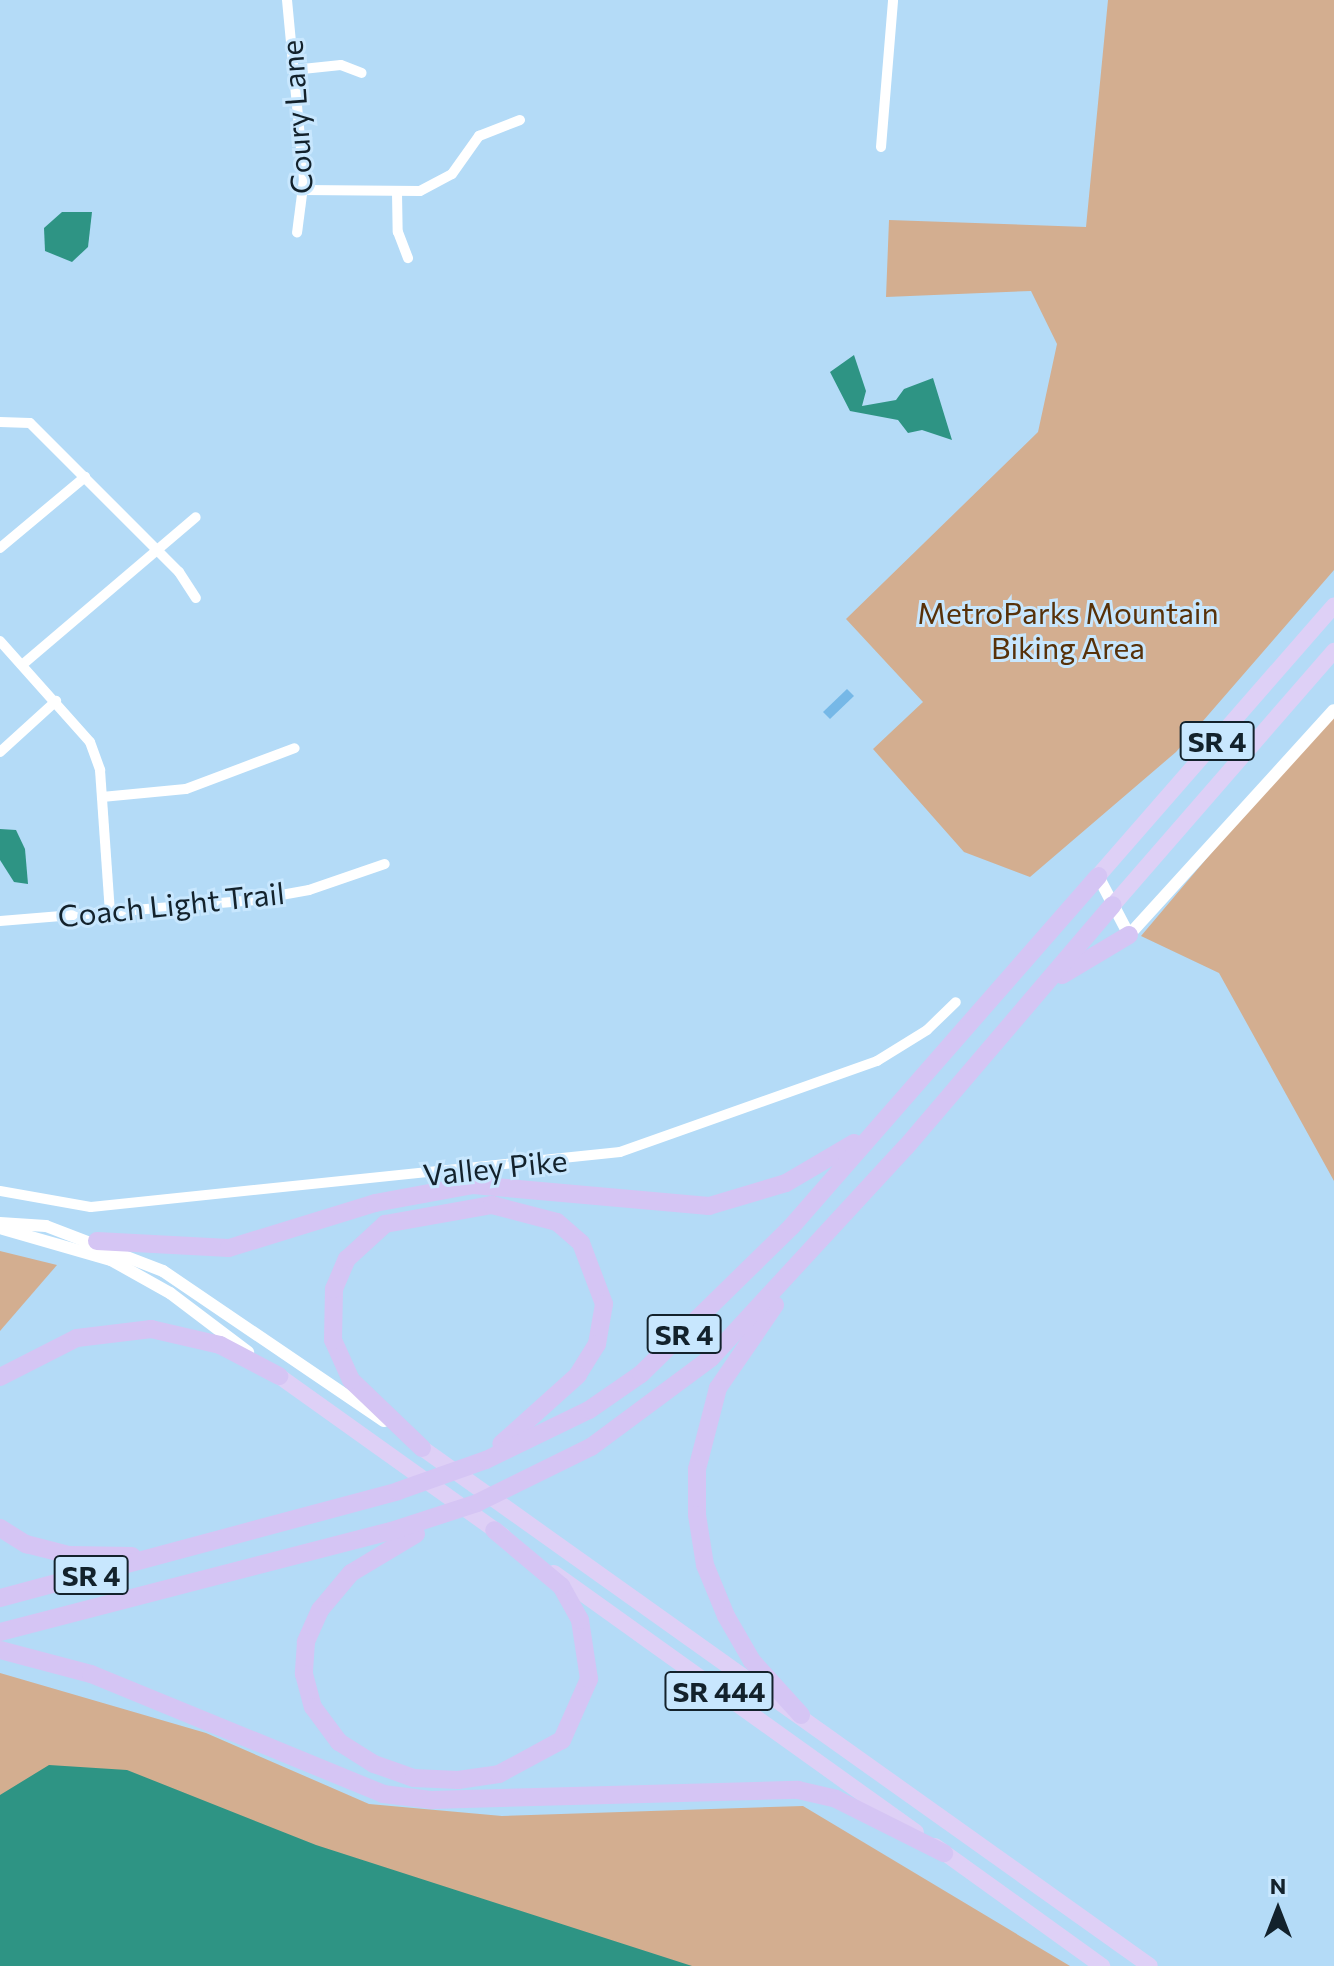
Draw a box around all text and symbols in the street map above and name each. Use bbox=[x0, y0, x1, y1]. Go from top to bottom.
street label: Coury Lane bbox=[273, 39, 319, 195]
park label: MetroParks Mountain Biking Area bbox=[917, 594, 1219, 664]
road number: SR 4 bbox=[1179, 717, 1255, 765]
street label: Coach Light Trail bbox=[56, 874, 286, 934]
street label: Valley Pike bbox=[421, 1142, 569, 1192]
road number: SR 4 bbox=[646, 1310, 722, 1358]
road number: SR 4 bbox=[53, 1551, 129, 1599]
road number: SR 444 bbox=[663, 1667, 775, 1715]
north arrow bbox=[1238, 1870, 1318, 1950]
text: N bbox=[1270, 1872, 1286, 1899]

